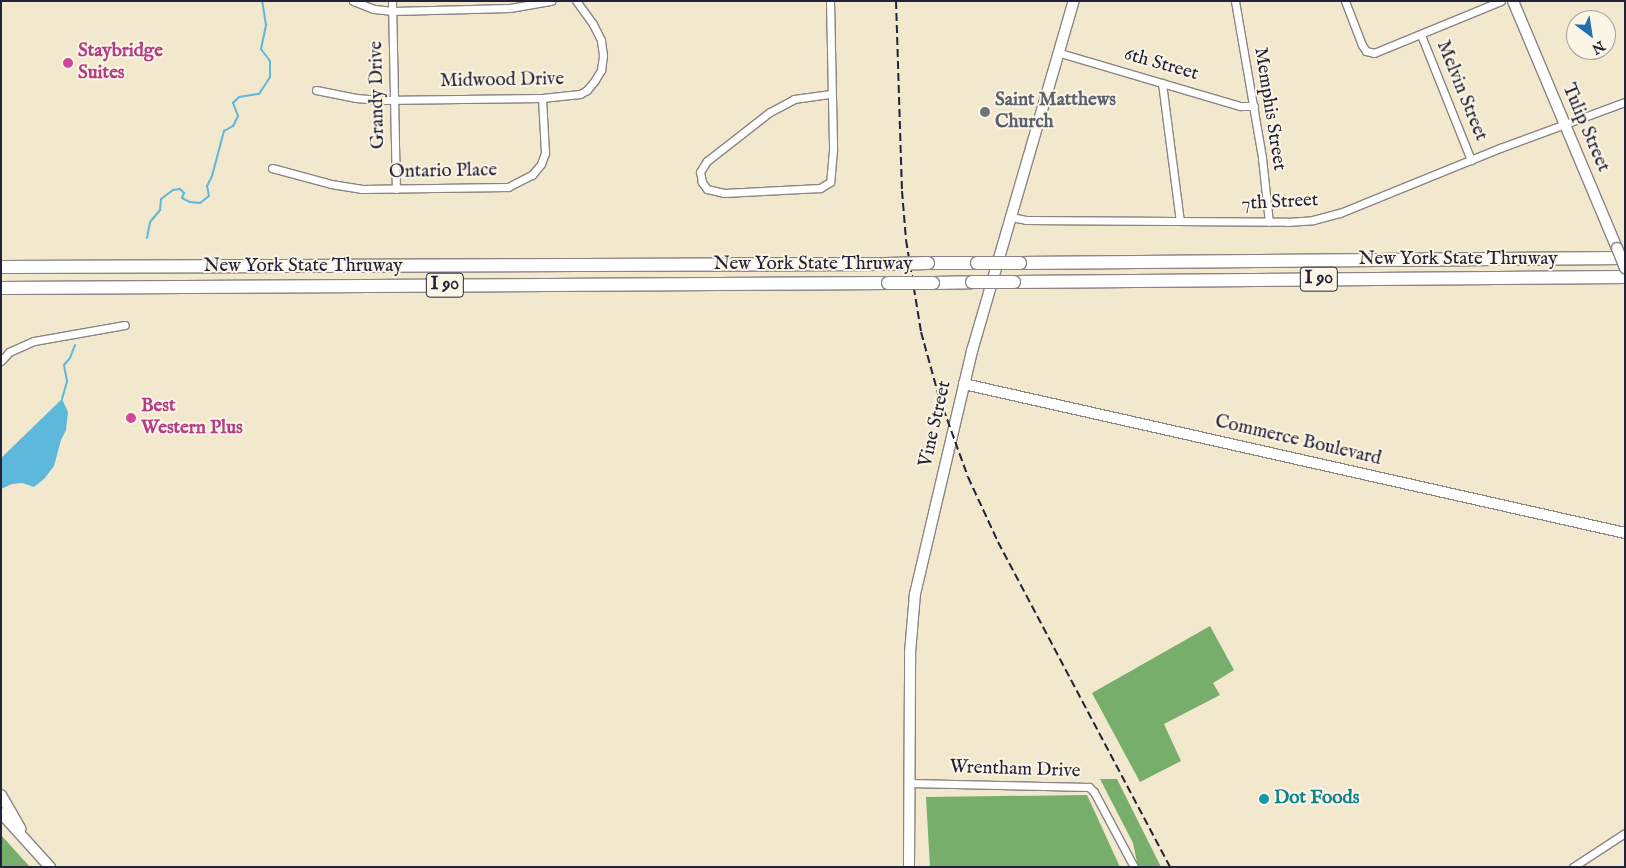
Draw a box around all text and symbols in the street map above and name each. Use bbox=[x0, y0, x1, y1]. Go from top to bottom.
north arrow bbox=[1566, 10, 1616, 60]
text: N bbox=[1588, 36, 1608, 58]
street label: Melvin Street bbox=[1431, 37, 1491, 145]
place label: Staybridge Suites bbox=[78, 41, 163, 85]
street label: Grandy Drive bbox=[366, 41, 390, 149]
street label: 6th Street bbox=[1121, 44, 1201, 86]
street label: Memphis Street bbox=[1248, 46, 1290, 172]
marker: Staybridge Suites bbox=[62, 57, 74, 69]
street label: Midwood Drive bbox=[440, 69, 564, 93]
street label: Tulip Street bbox=[1556, 80, 1614, 176]
place label: Saint Matthews Church bbox=[995, 90, 1116, 134]
marker: Saint Matthews Church bbox=[979, 106, 991, 118]
street label: Ontario Place bbox=[389, 160, 497, 184]
street label: 7th Street bbox=[1241, 190, 1319, 216]
street label: New York State Thruway bbox=[1358, 249, 1558, 271]
street label: New York State Thruway bbox=[713, 254, 913, 276]
street label: New York State Thruway bbox=[203, 256, 403, 278]
road number: I 90 bbox=[1299, 264, 1339, 294]
road number: I 90 bbox=[425, 270, 465, 300]
street label: Vine Street bbox=[915, 379, 957, 469]
place label: Best Western Plus bbox=[141, 396, 243, 440]
street label: Commerce Boulevard bbox=[1213, 411, 1383, 471]
marker: Best Western Plus bbox=[125, 412, 137, 424]
street label: Wrentham Drive bbox=[949, 756, 1081, 784]
place label: Dot Foods bbox=[1274, 788, 1359, 810]
marker: Dot Foods bbox=[1258, 793, 1270, 805]

